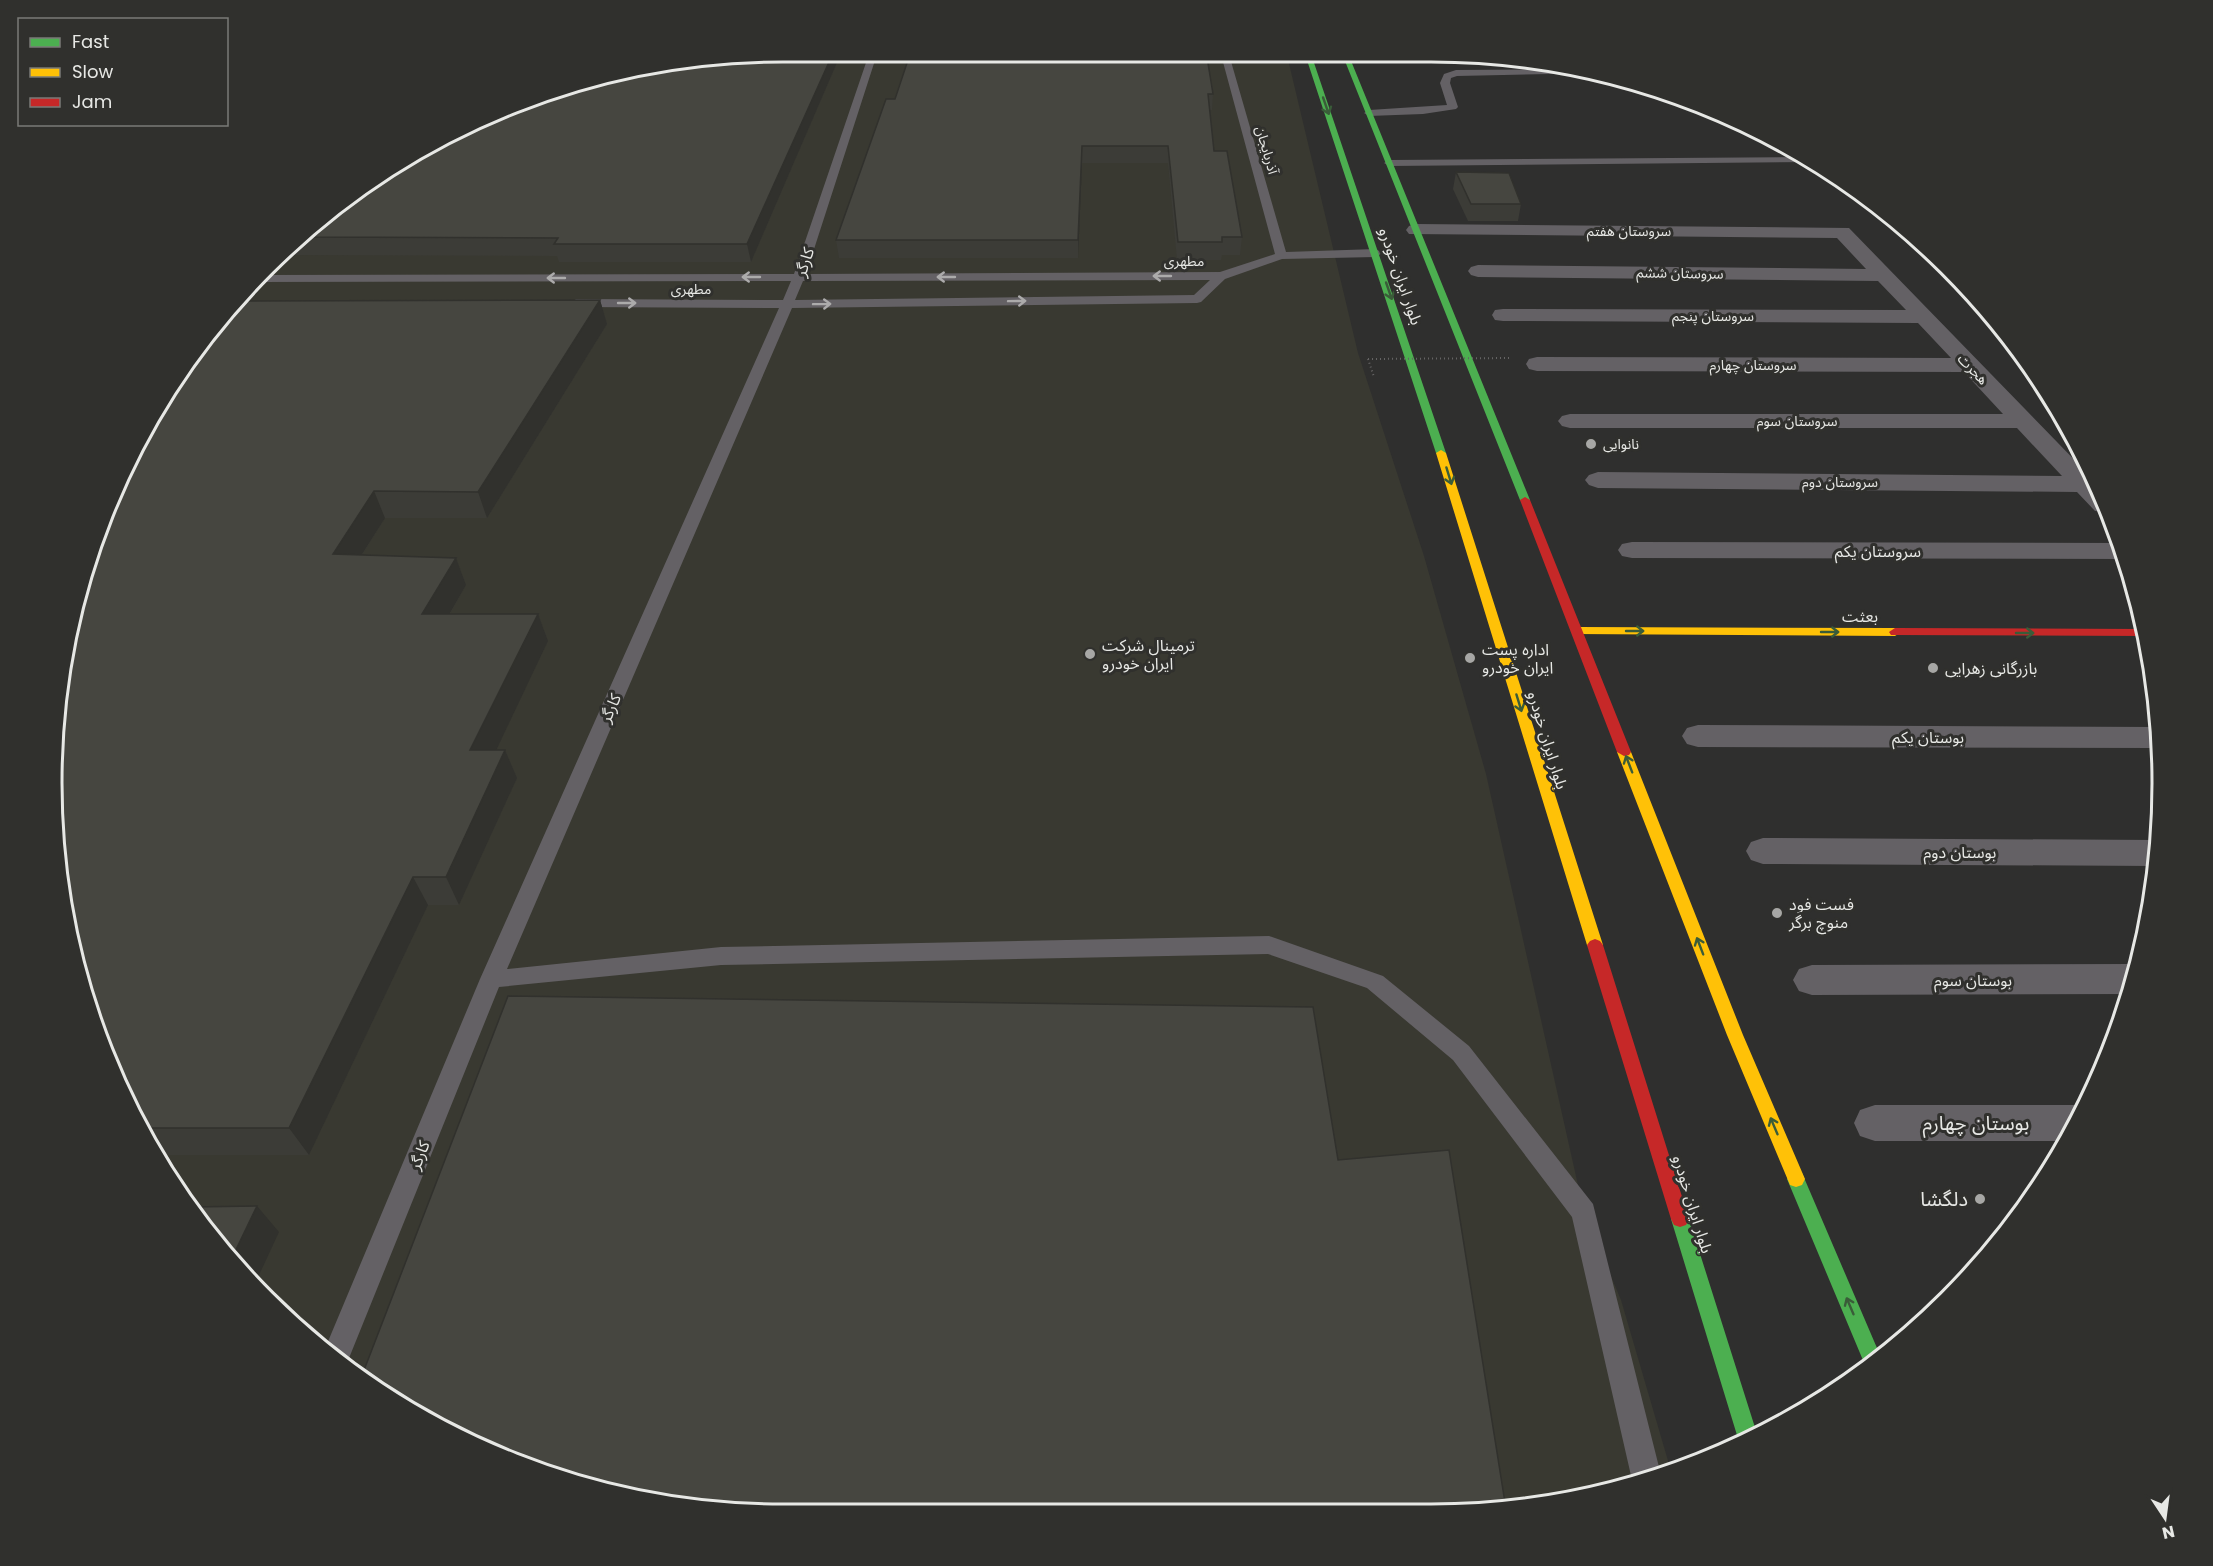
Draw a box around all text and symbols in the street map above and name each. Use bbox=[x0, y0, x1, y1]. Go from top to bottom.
legend bbox=[18, 18, 228, 126]
text: Fast bbox=[72, 29, 109, 54]
text: Slow bbox=[72, 59, 114, 84]
text: Jam bbox=[72, 89, 112, 114]
one-way arrow bbox=[1321, 96, 1332, 115]
street label: آذربایجان bbox=[1251, 124, 1284, 177]
street label: سروستان هفتم bbox=[1587, 221, 1671, 242]
street label: بلوار ایران خودرو bbox=[1373, 224, 1428, 328]
street label: کارگر bbox=[788, 244, 820, 281]
street label: مطهری bbox=[1164, 251, 1204, 271]
street label: سروستان ششم bbox=[1636, 262, 1724, 285]
one-way arrow bbox=[1153, 270, 1173, 282]
one-way arrow bbox=[742, 271, 762, 283]
one-way arrow bbox=[937, 271, 957, 283]
one-way arrow bbox=[547, 272, 567, 284]
street label: مطهری bbox=[671, 279, 711, 299]
one-way arrow bbox=[1384, 281, 1395, 300]
one-way arrow bbox=[1006, 296, 1026, 307]
one-way arrow bbox=[616, 297, 636, 309]
one-way arrow bbox=[811, 298, 831, 310]
street label: سروستان پنجم bbox=[1672, 306, 1754, 327]
street label: هجرت bbox=[1953, 349, 1993, 389]
street label: سروستان چهارم bbox=[1709, 355, 1797, 376]
street label: سروستان سوم bbox=[1757, 411, 1837, 432]
place label: نانوایی bbox=[1603, 434, 1639, 454]
marker: نانوایی bbox=[1584, 437, 1598, 451]
one-way arrow bbox=[1444, 466, 1455, 485]
street label: سروستان دوم bbox=[1802, 472, 1878, 493]
street label: سروستان یکم bbox=[1835, 540, 1921, 564]
street label: بعثت bbox=[1842, 605, 1878, 628]
one-way arrow bbox=[1625, 625, 1645, 637]
one-way arrow bbox=[1820, 626, 1840, 638]
one-way arrow bbox=[2015, 627, 2035, 639]
place label: ترمینال شرکت ایران خودرو bbox=[1102, 634, 1195, 675]
place label: اداره پست ایران خودرو bbox=[1482, 638, 1553, 679]
marker: ترمینال شرکت ایران خودرو bbox=[1083, 647, 1097, 661]
marker: اداره پست ایران خودرو bbox=[1463, 651, 1477, 665]
place label: بازرگانی زهرایی bbox=[1945, 657, 2037, 680]
marker: بازرگانی زهرایی bbox=[1926, 661, 1940, 675]
street label: بلوار ایران خودرو bbox=[1522, 688, 1573, 792]
street label: کارگر bbox=[594, 690, 627, 727]
one-way arrow bbox=[1515, 693, 1526, 712]
street label: بوستان یکم bbox=[1892, 726, 1964, 750]
one-way arrow bbox=[1623, 756, 1634, 774]
street label: بوستان دوم bbox=[1924, 841, 1996, 865]
place label: فست فود منوچ برگر bbox=[1788, 893, 1854, 935]
marker: فست فود منوچ برگر bbox=[1770, 906, 1784, 920]
one-way arrow bbox=[1694, 937, 1705, 956]
street label: بوستان سوم bbox=[1934, 969, 2012, 993]
street label: بوستان چهارم bbox=[1923, 1109, 2029, 1138]
one-way arrow bbox=[1768, 1118, 1779, 1136]
street label: کارگر bbox=[403, 1137, 436, 1174]
street label: بلوار ایران خودرو bbox=[1667, 1152, 1718, 1256]
place label: دلگشا bbox=[1920, 1185, 1968, 1213]
marker: دلگشا bbox=[1973, 1192, 1987, 1206]
one-way arrow bbox=[1844, 1297, 1855, 1316]
north arrow bbox=[2135, 1488, 2195, 1548]
text: N bbox=[2160, 1520, 2177, 1545]

